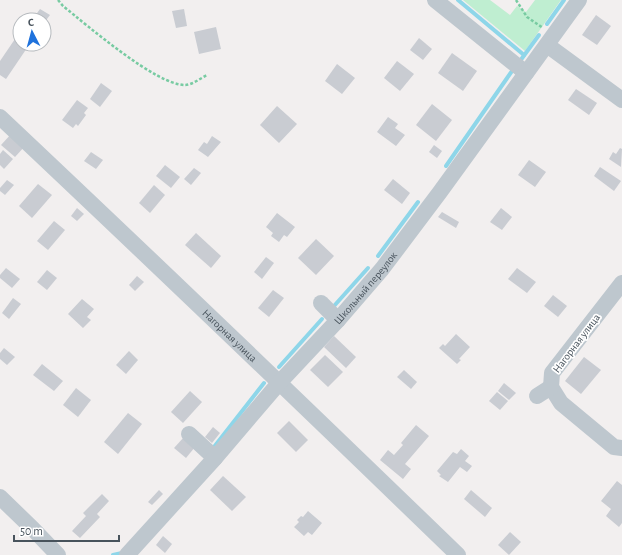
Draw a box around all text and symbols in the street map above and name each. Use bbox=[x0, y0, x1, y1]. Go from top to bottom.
north arrow bbox=[12, 12, 52, 52]
text: С bbox=[27, 17, 35, 28]
street label: Школьный переулок bbox=[332, 250, 399, 327]
street label: Нагорная улица bbox=[200, 307, 259, 364]
street label: Нагорная улица bbox=[551, 312, 602, 375]
scale bar bbox=[14, 517, 119, 543]
text: 50 m bbox=[20, 525, 43, 537]

